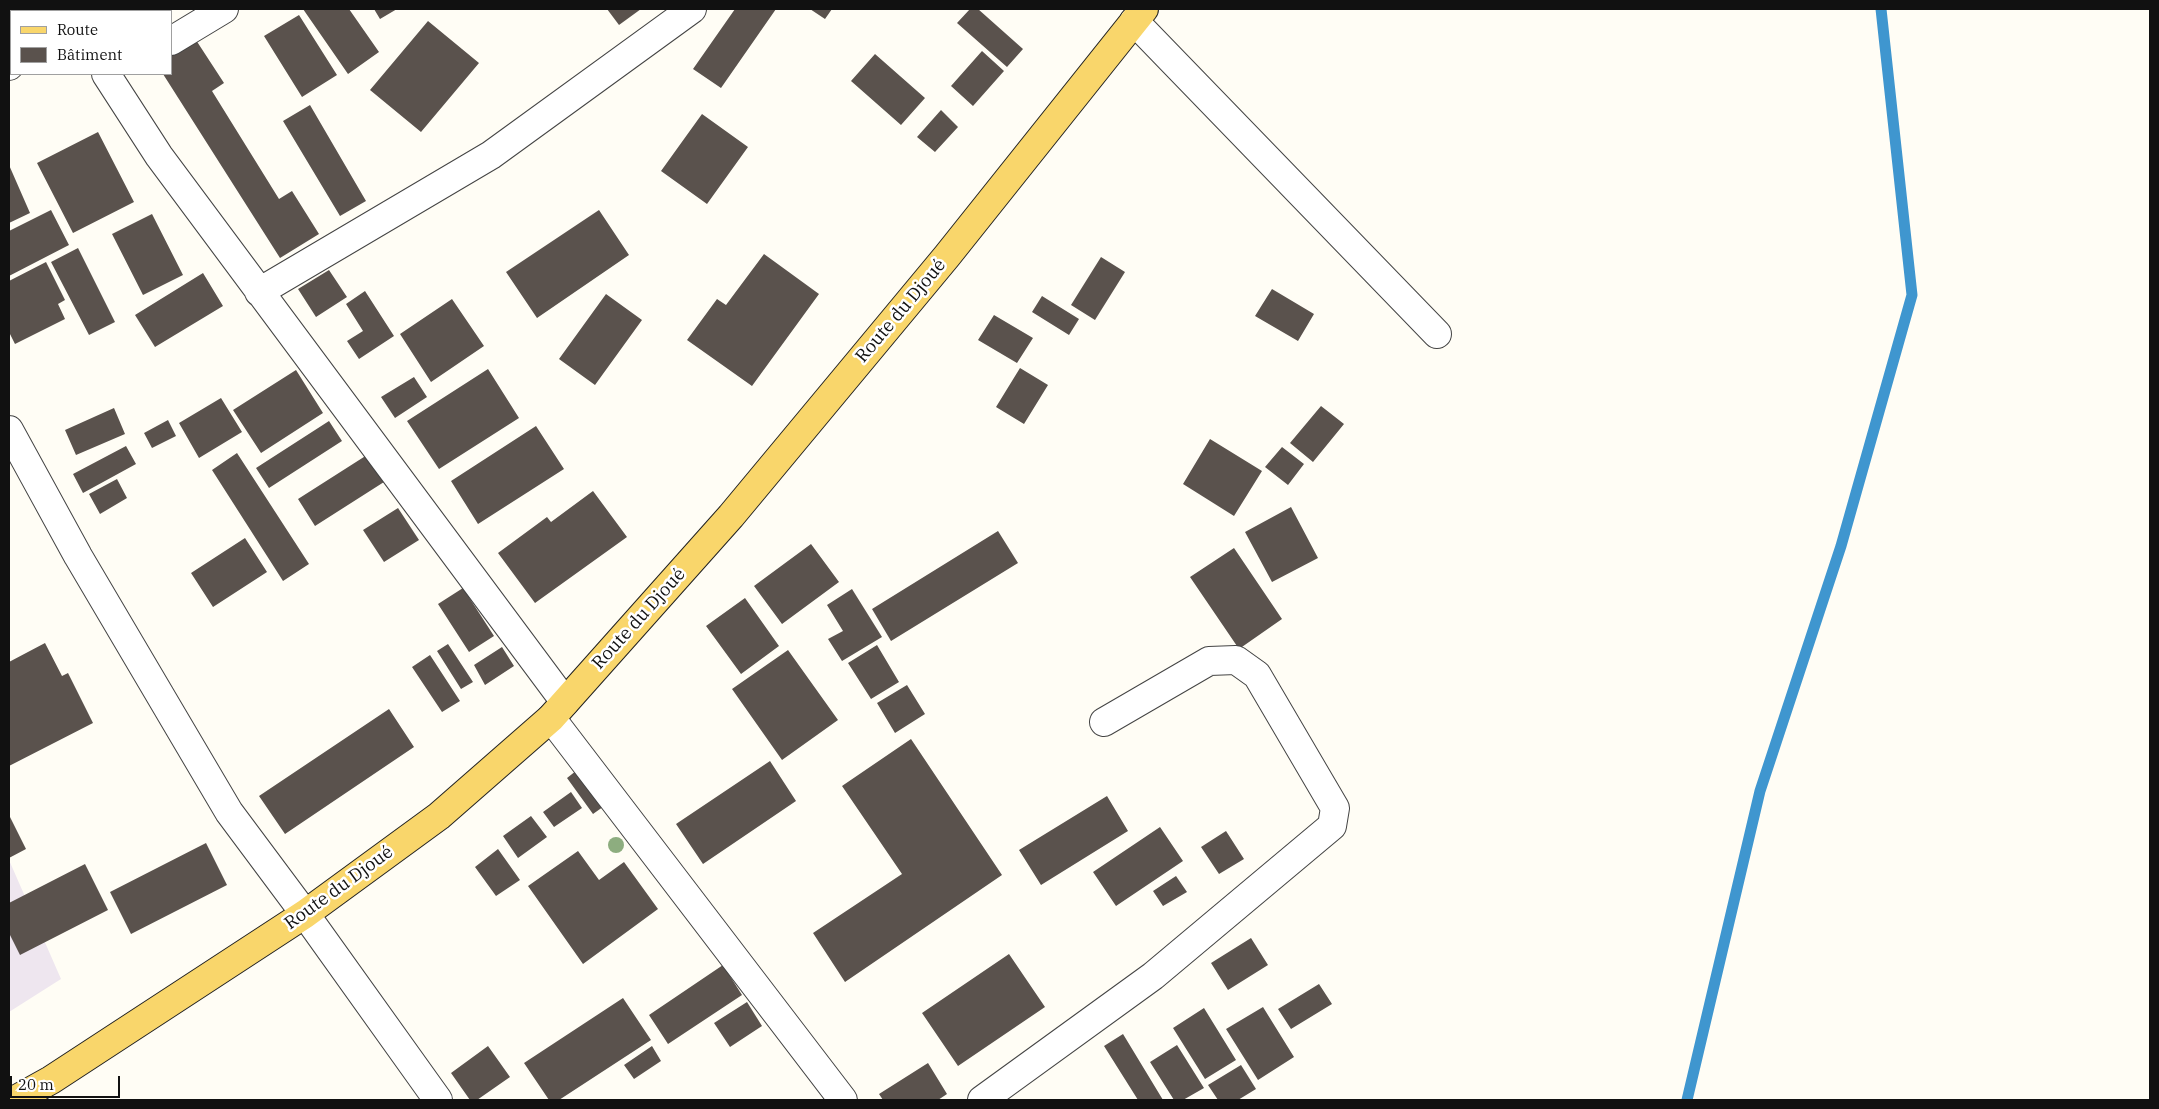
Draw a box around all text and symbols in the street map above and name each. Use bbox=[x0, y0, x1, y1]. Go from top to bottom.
legend bbox=[10, 10, 172, 75]
text: Route bbox=[57, 20, 98, 39]
text: Bâtiment bbox=[57, 45, 122, 64]
street label: Route du Djoué bbox=[851, 255, 951, 367]
street label: Route du Djoué bbox=[588, 564, 690, 674]
street label: Route du Djoué bbox=[281, 841, 397, 935]
scale bar bbox=[12, 1066, 122, 1098]
text: 20 m bbox=[18, 1075, 54, 1094]

